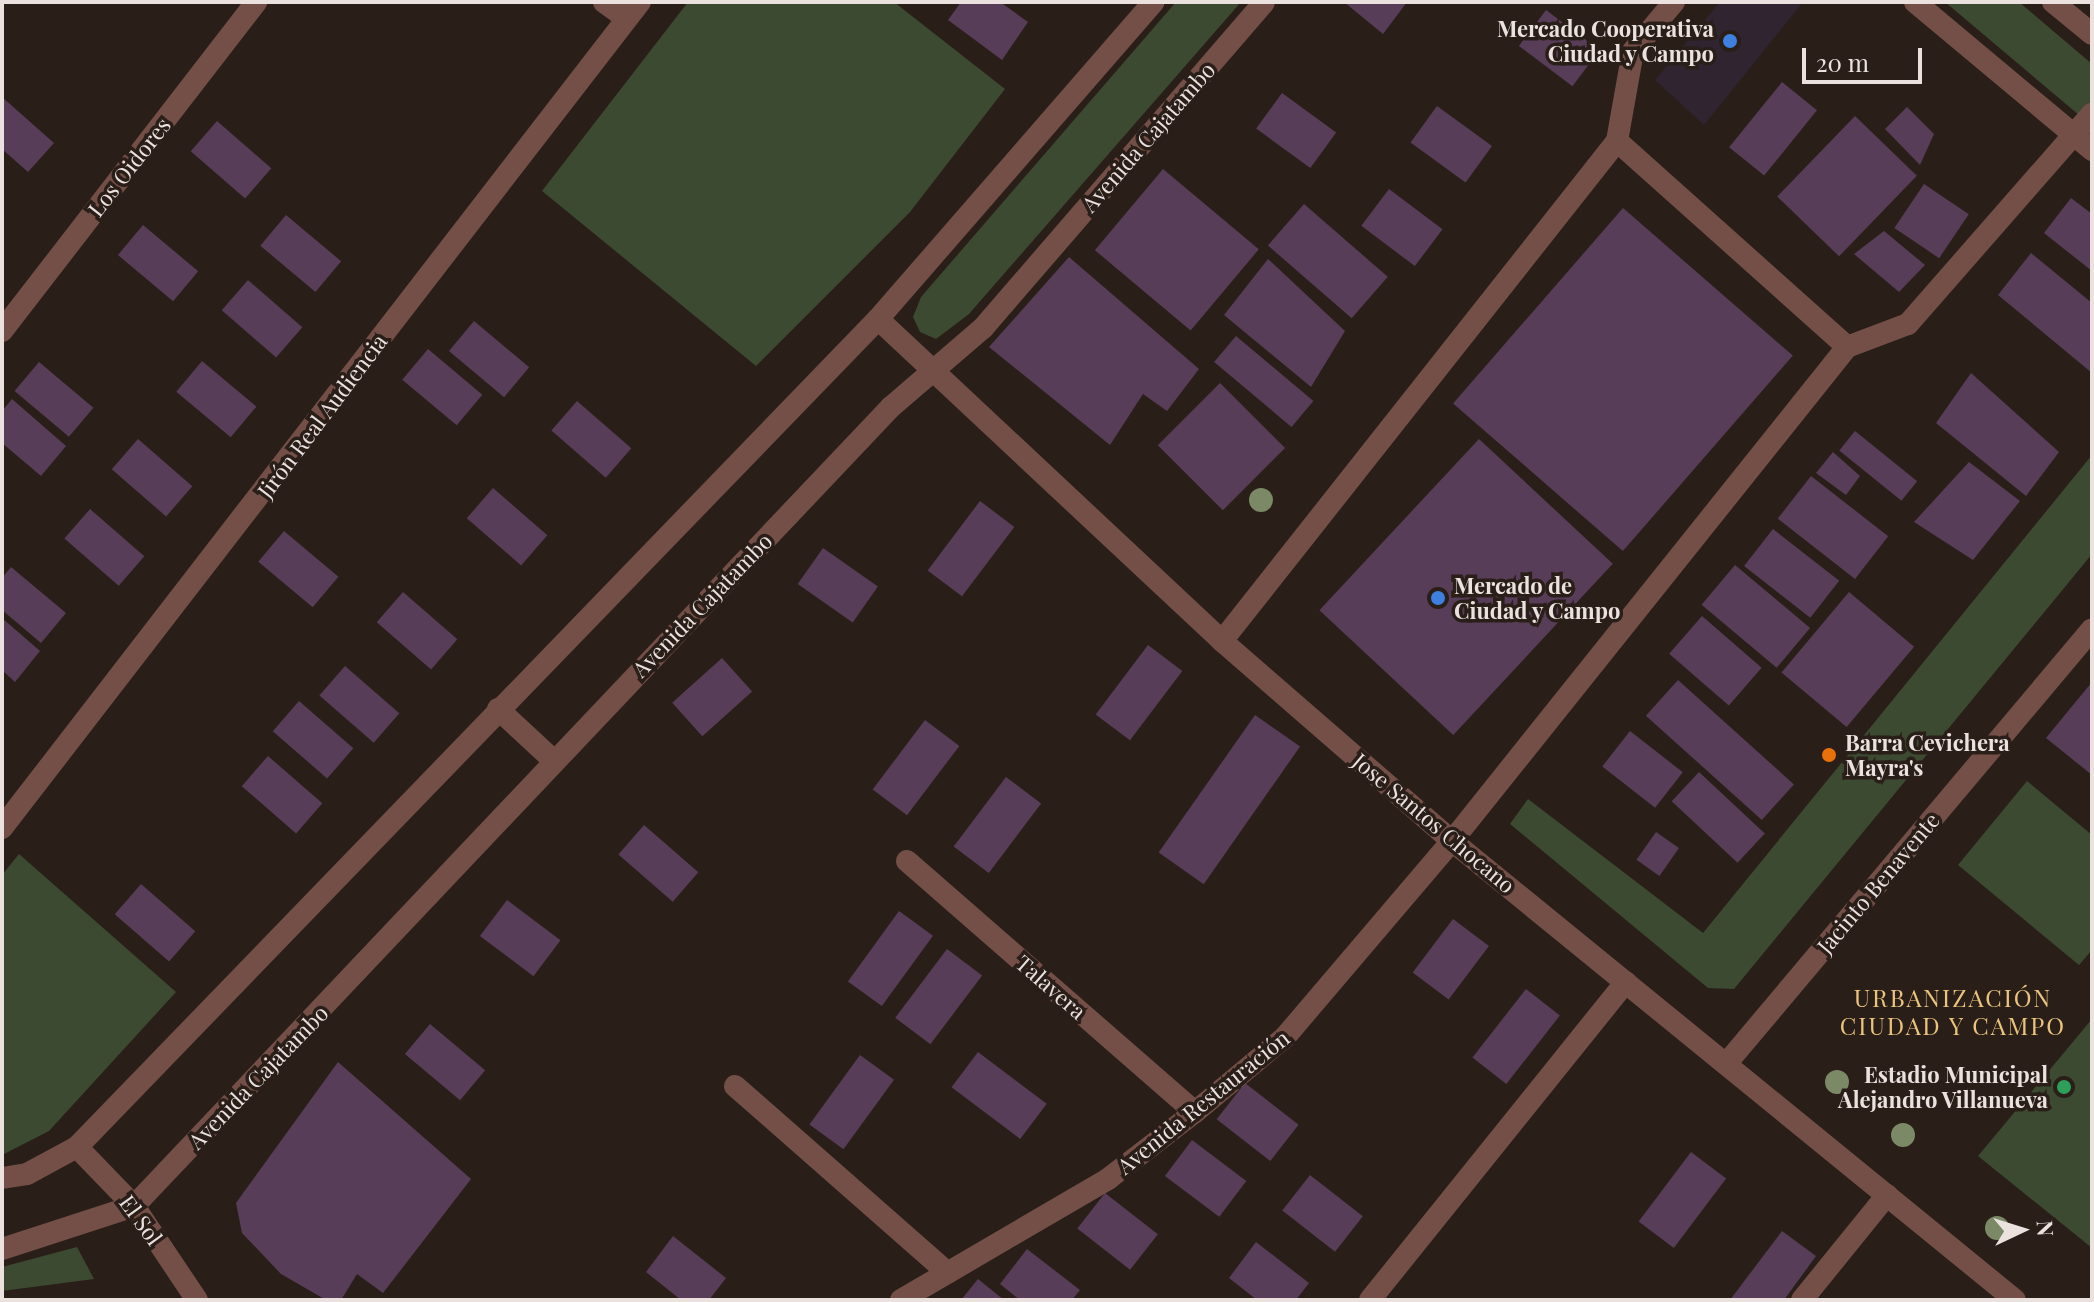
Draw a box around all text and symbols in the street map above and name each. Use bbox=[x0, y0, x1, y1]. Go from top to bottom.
place label: Mercado Cooperativa Ciudad y Campo bbox=[1497, 15, 1714, 66]
marker: Mercado Cooperativa Ciudad y Campo bbox=[1721, 32, 1739, 50]
scale bar bbox=[1806, 32, 1926, 82]
text: 20 m bbox=[1816, 46, 1869, 78]
street label: Avenida Cajatambo bbox=[1076, 57, 1220, 217]
street label: Los Oidores bbox=[82, 112, 176, 222]
street label: Jirón Real Audiencia bbox=[252, 329, 392, 503]
street label: Avenida Cajatambo bbox=[627, 527, 777, 683]
place label: Mercado de Ciudad y Campo bbox=[1454, 572, 1622, 624]
marker: Mercado de Ciudad y Campo bbox=[1429, 589, 1447, 607]
place label: Barra Cevichera Mayra's bbox=[1845, 729, 2010, 780]
marker: Barra Cevichera Mayra's bbox=[1820, 746, 1838, 764]
street label: Jose Santos Chocano bbox=[1348, 748, 1520, 898]
street label: Jacinto Benavente bbox=[1811, 807, 1945, 959]
street label: Talavera bbox=[1011, 950, 1091, 1024]
district label: URBANIZACIÓN CIUDAD Y CAMPO bbox=[1839, 984, 2067, 1040]
street label: Avenida Cajatambo bbox=[183, 999, 333, 1155]
street label: Avenida Restauración bbox=[1111, 1024, 1295, 1180]
place label: Estadio Municipal Alejandro Villanueva bbox=[1837, 1061, 2048, 1112]
marker: Estadio Municipal Alejandro Villanueva bbox=[2055, 1078, 2073, 1096]
street label: El Sol bbox=[114, 1190, 168, 1250]
north arrow bbox=[1982, 1190, 2062, 1270]
text: N bbox=[2030, 1219, 2061, 1237]

